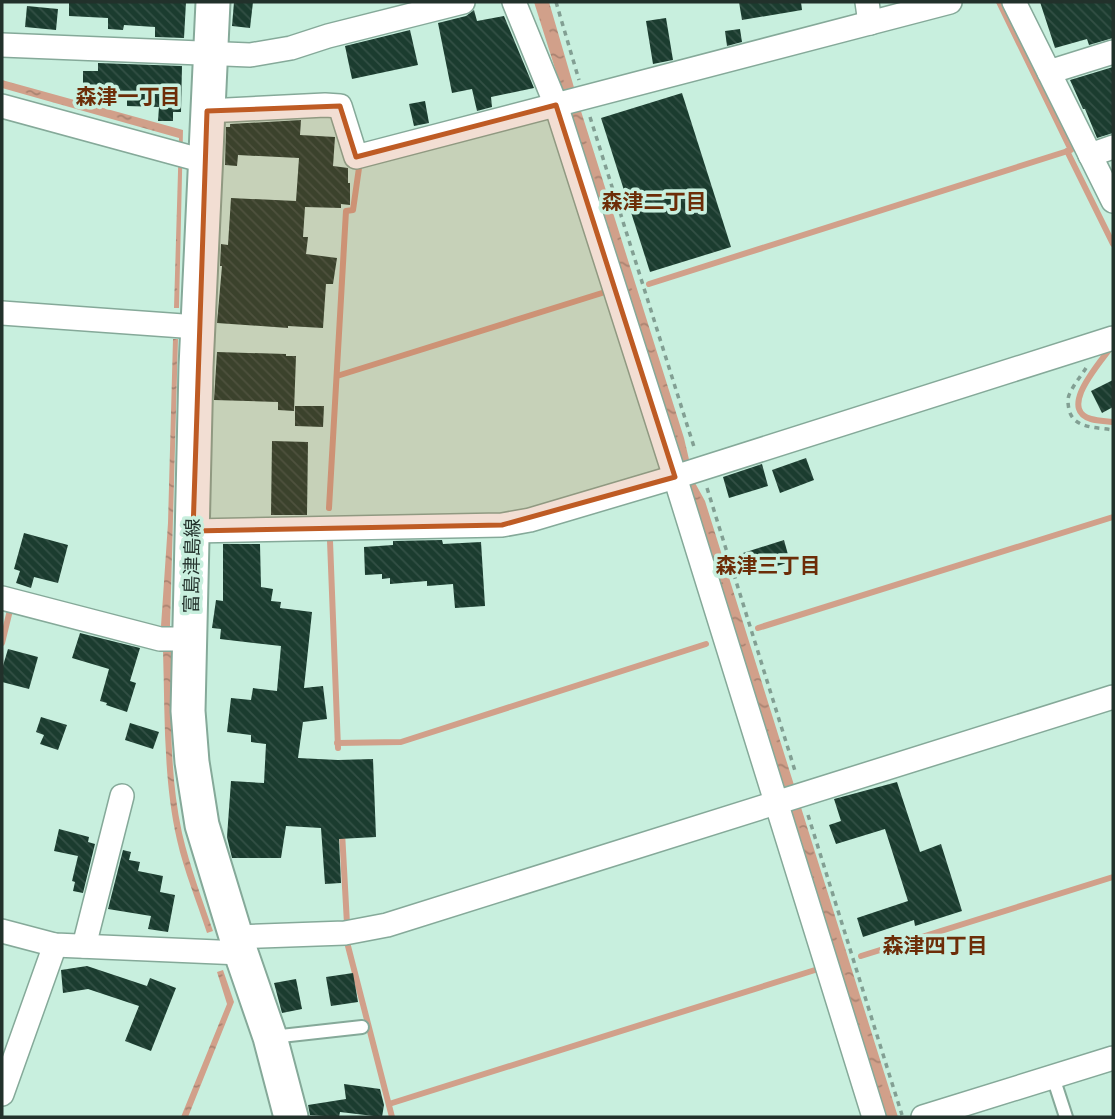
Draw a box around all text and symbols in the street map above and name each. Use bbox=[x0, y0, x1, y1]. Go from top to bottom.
district label: 森津一丁目 bbox=[76, 85, 181, 109]
district label: 森津二丁目 bbox=[602, 190, 707, 214]
street label: 富島津島線 bbox=[181, 518, 203, 614]
district label: 森津三丁目 bbox=[716, 554, 821, 578]
district label: 森津四丁目 bbox=[883, 934, 988, 958]

